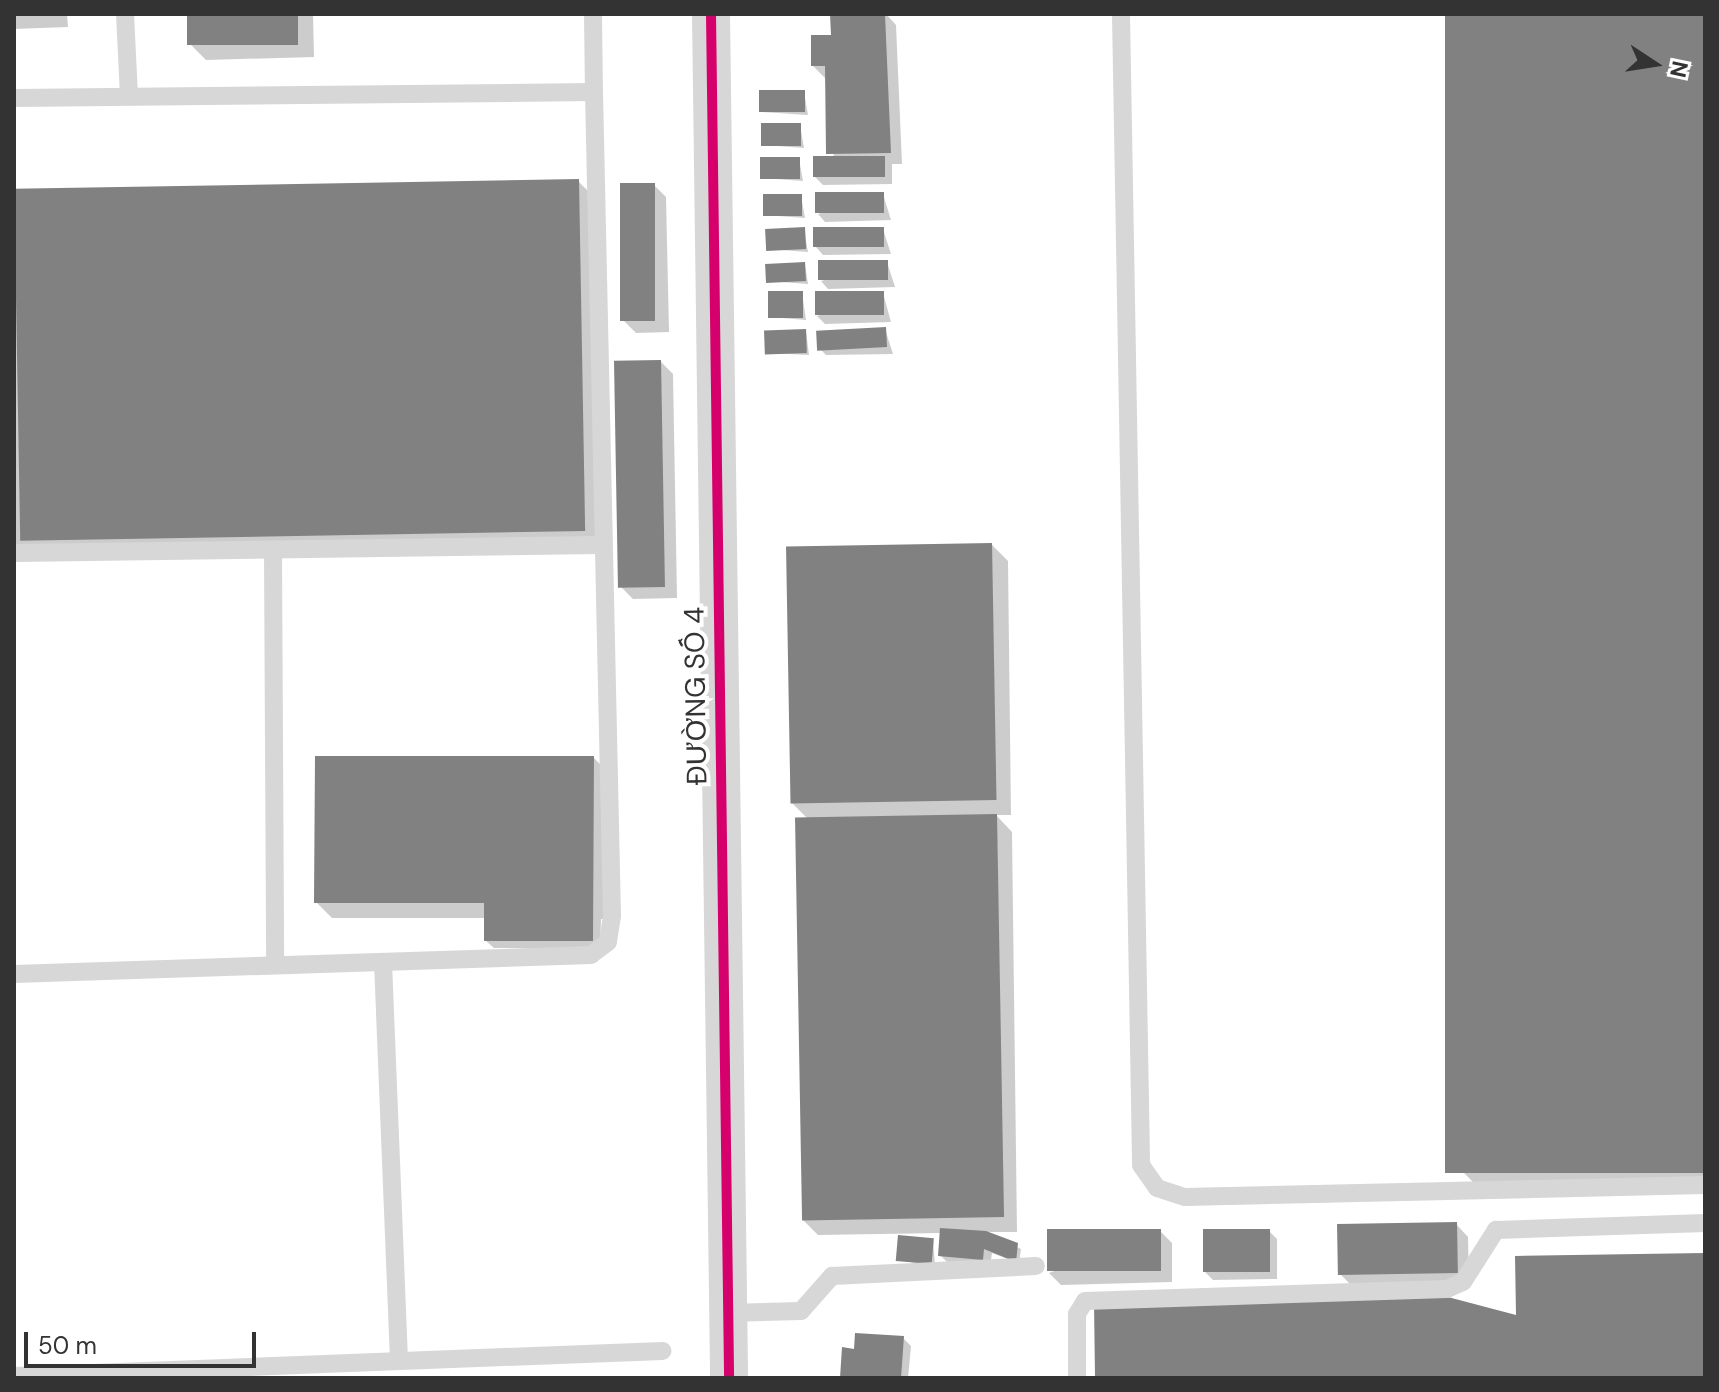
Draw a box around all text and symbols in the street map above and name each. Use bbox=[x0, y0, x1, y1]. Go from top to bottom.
north arrow bbox=[1615, 24, 1695, 104]
text: N bbox=[1663, 58, 1695, 80]
street label: ĐƯỜNG SỐ 4 bbox=[678, 607, 714, 785]
scale bar bbox=[28, 1316, 260, 1366]
text: 50 m bbox=[38, 1330, 97, 1361]

